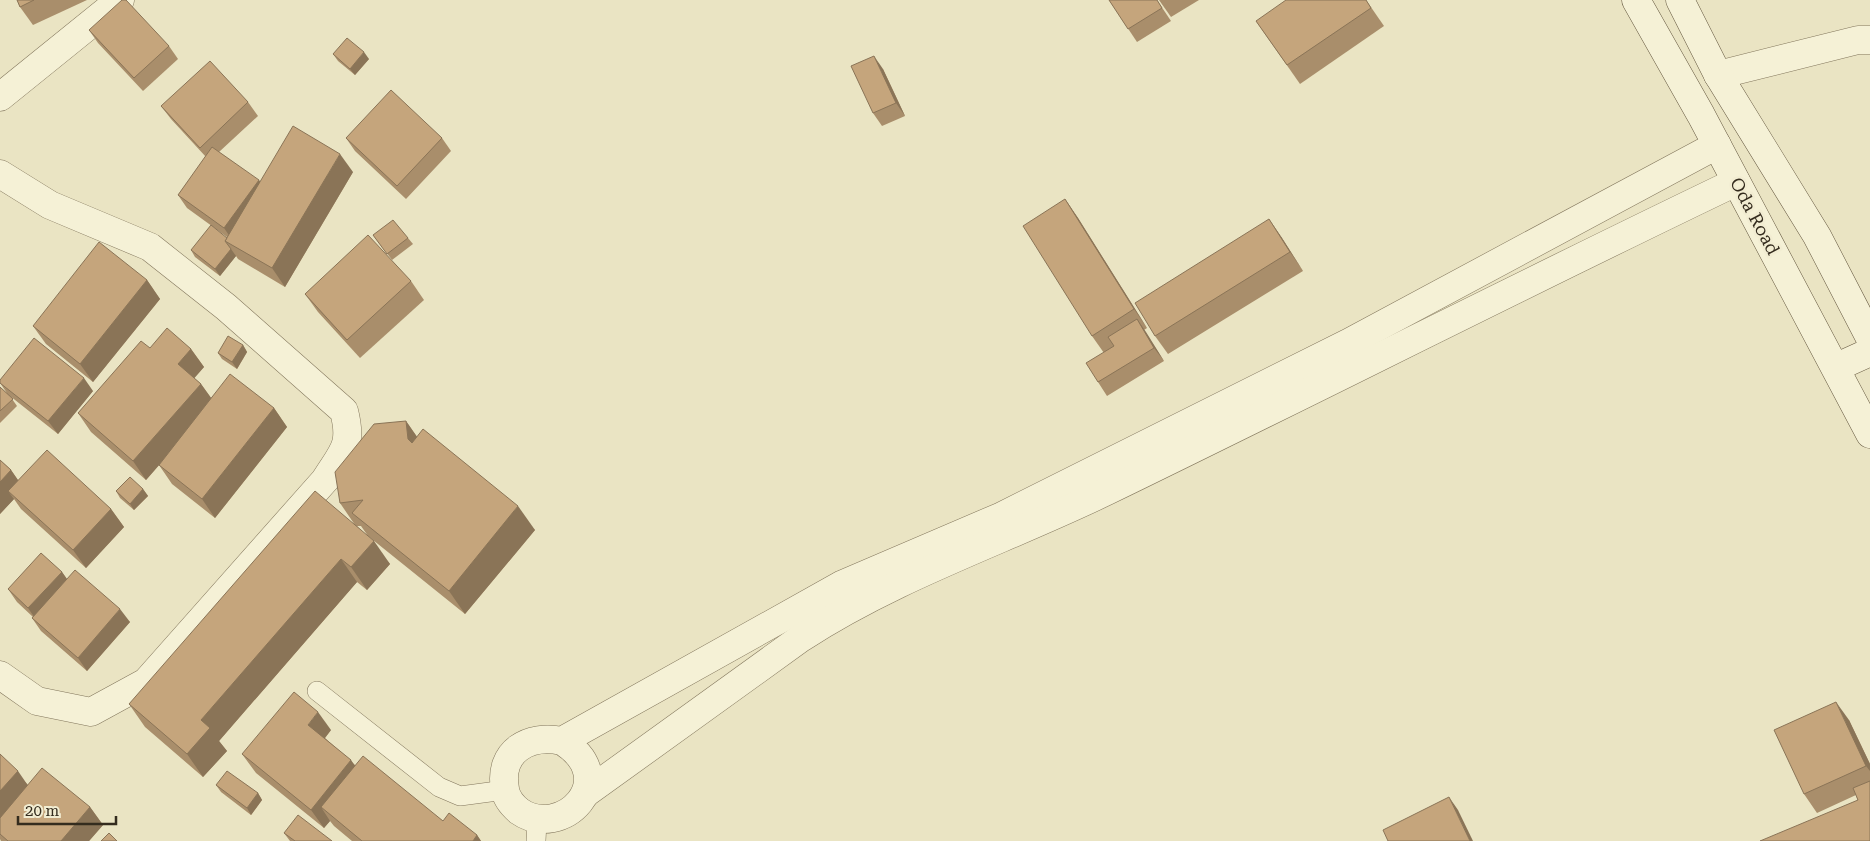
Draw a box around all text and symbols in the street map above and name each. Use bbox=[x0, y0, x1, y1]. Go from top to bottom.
street label: Oda Road bbox=[1726, 174, 1784, 259]
scale bar bbox=[18, 794, 115, 826]
text: 20 m bbox=[25, 802, 60, 820]

